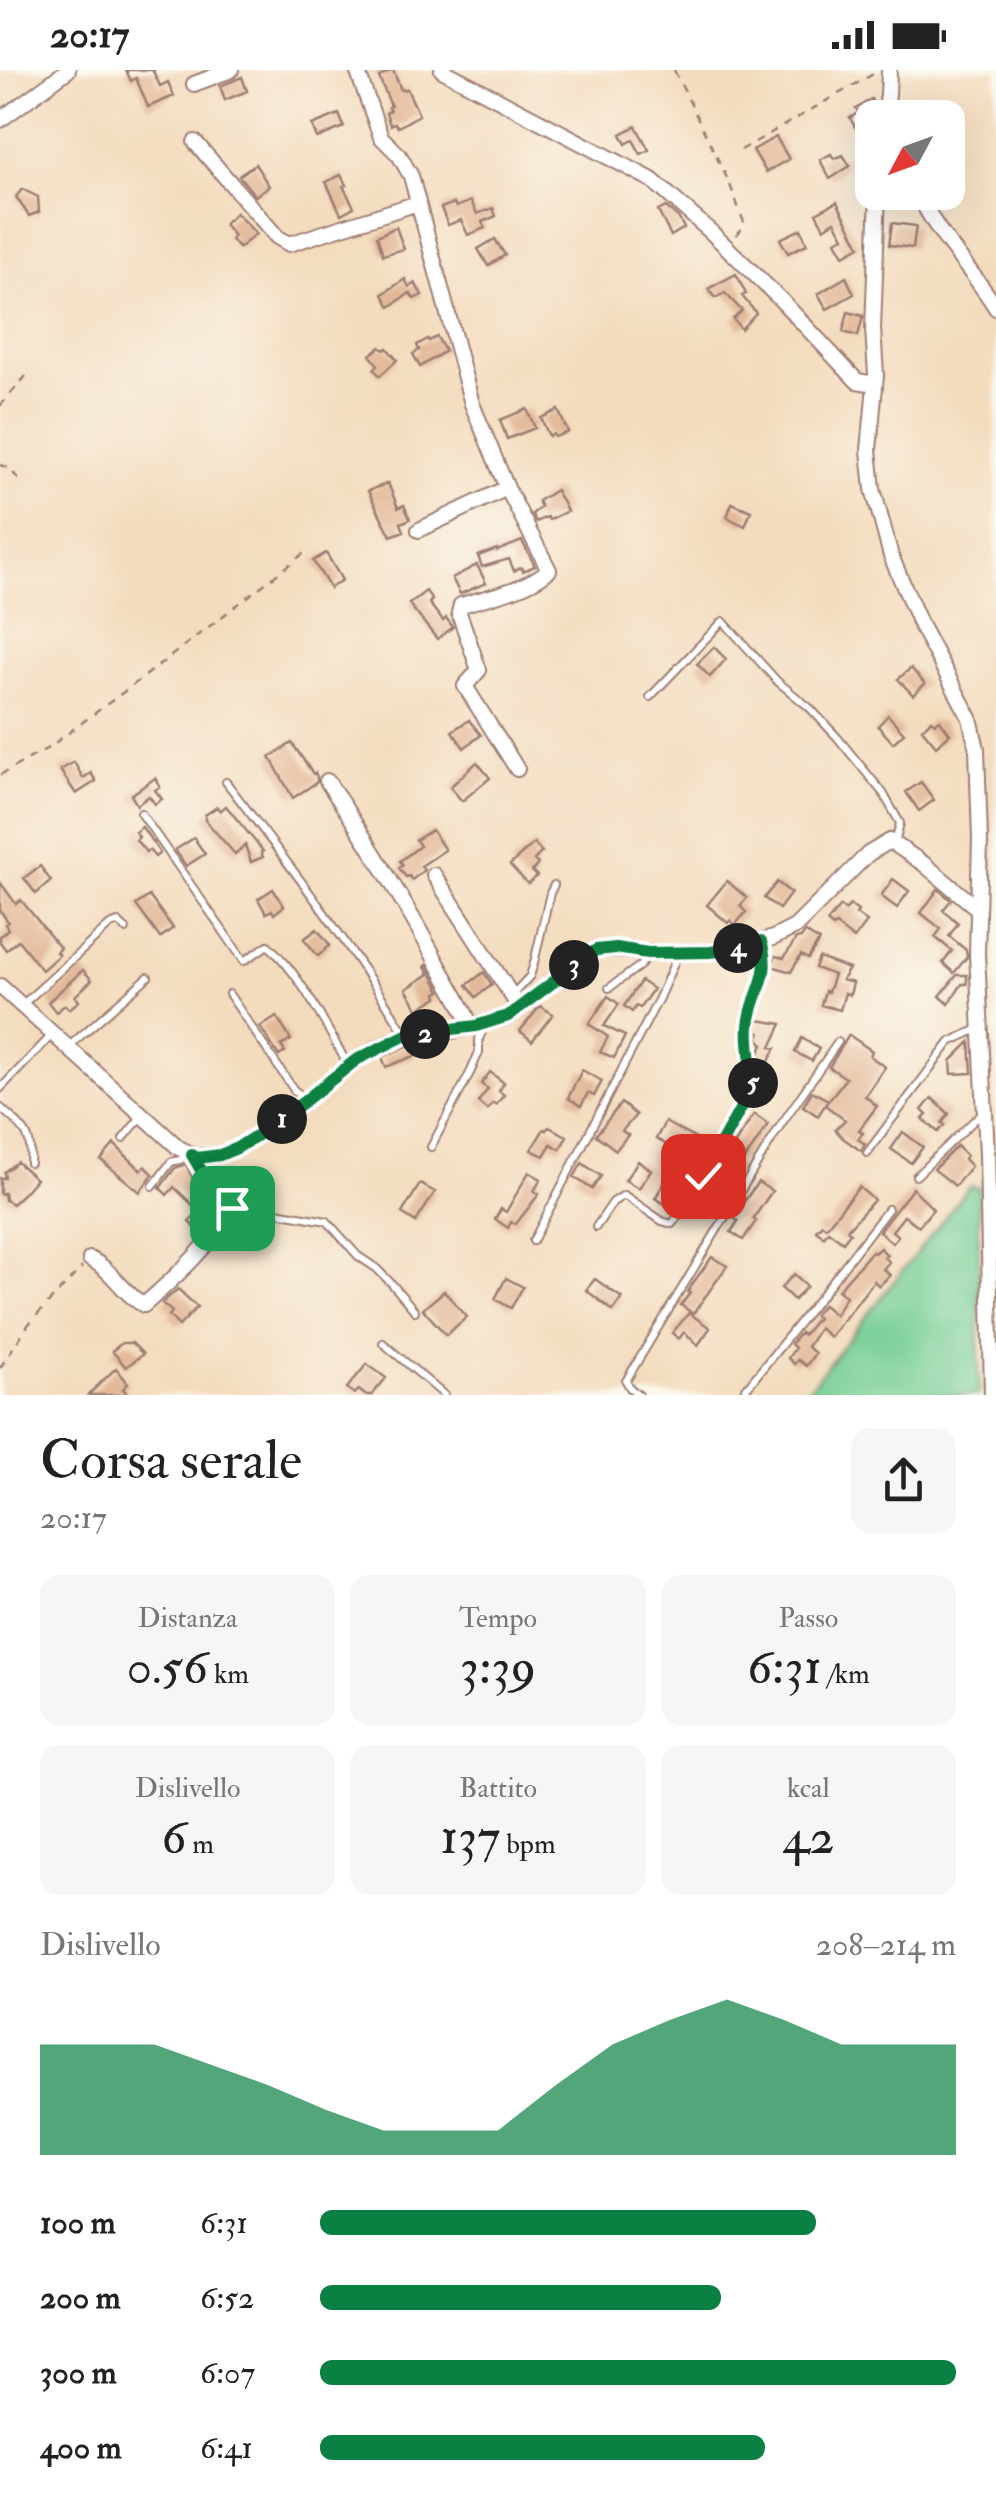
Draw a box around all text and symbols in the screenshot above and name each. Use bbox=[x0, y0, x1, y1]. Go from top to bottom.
text: 20:17 bbox=[50, 11, 129, 59]
north arrow bbox=[855, 100, 965, 210]
map controls bbox=[855, 100, 965, 210]
pin: 4 bbox=[713, 923, 763, 973]
text: 4 bbox=[730, 930, 746, 965]
pin: 3 bbox=[549, 940, 599, 990]
text: 3 bbox=[569, 947, 579, 982]
pin: 2 bbox=[400, 1009, 450, 1059]
text: 2 bbox=[418, 1016, 432, 1051]
pin: 5 bbox=[728, 1058, 778, 1108]
text: 5 bbox=[747, 1065, 759, 1100]
pin: 1 bbox=[257, 1094, 307, 1144]
text: 1 bbox=[277, 1101, 287, 1136]
pin bbox=[661, 1134, 746, 1219]
icon: check bbox=[676, 1149, 731, 1204]
pin bbox=[190, 1166, 275, 1251]
icon: arrive bbox=[205, 1181, 260, 1236]
text: Corsa serale bbox=[40, 1426, 302, 1495]
button: share bbox=[851, 1428, 956, 1533]
text: 20:17 bbox=[40, 1498, 107, 1538]
text: Distanza bbox=[138, 1601, 238, 1636]
text: Tempo bbox=[459, 1601, 537, 1636]
text: Passo bbox=[778, 1601, 838, 1636]
text: 0.56 bbox=[126, 1636, 208, 1699]
text: 3:39 bbox=[460, 1636, 536, 1699]
text: 6:31 bbox=[747, 1636, 822, 1699]
text: km bbox=[208, 1657, 249, 1692]
text: /km bbox=[822, 1657, 870, 1692]
text: Dislivello bbox=[135, 1771, 240, 1806]
text: Battito bbox=[459, 1771, 537, 1806]
text: kcal bbox=[787, 1771, 830, 1806]
text: 6 bbox=[161, 1806, 186, 1869]
text: 137 bbox=[440, 1806, 500, 1869]
text: 42 bbox=[782, 1806, 834, 1869]
text: m bbox=[186, 1827, 214, 1862]
text: bpm bbox=[500, 1827, 556, 1862]
text: Dislivello bbox=[40, 1925, 161, 1965]
text: 208–214 m bbox=[816, 1925, 956, 1965]
text: 100 m bbox=[40, 2203, 116, 2243]
text: 6:31 bbox=[200, 2203, 248, 2243]
text: 200 m bbox=[40, 2278, 121, 2318]
text: 6:52 bbox=[200, 2278, 254, 2318]
text: 300 m bbox=[40, 2353, 117, 2393]
text: 6:07 bbox=[200, 2353, 255, 2393]
text: 400 m bbox=[40, 2428, 122, 2468]
text: 6:41 bbox=[200, 2428, 253, 2468]

